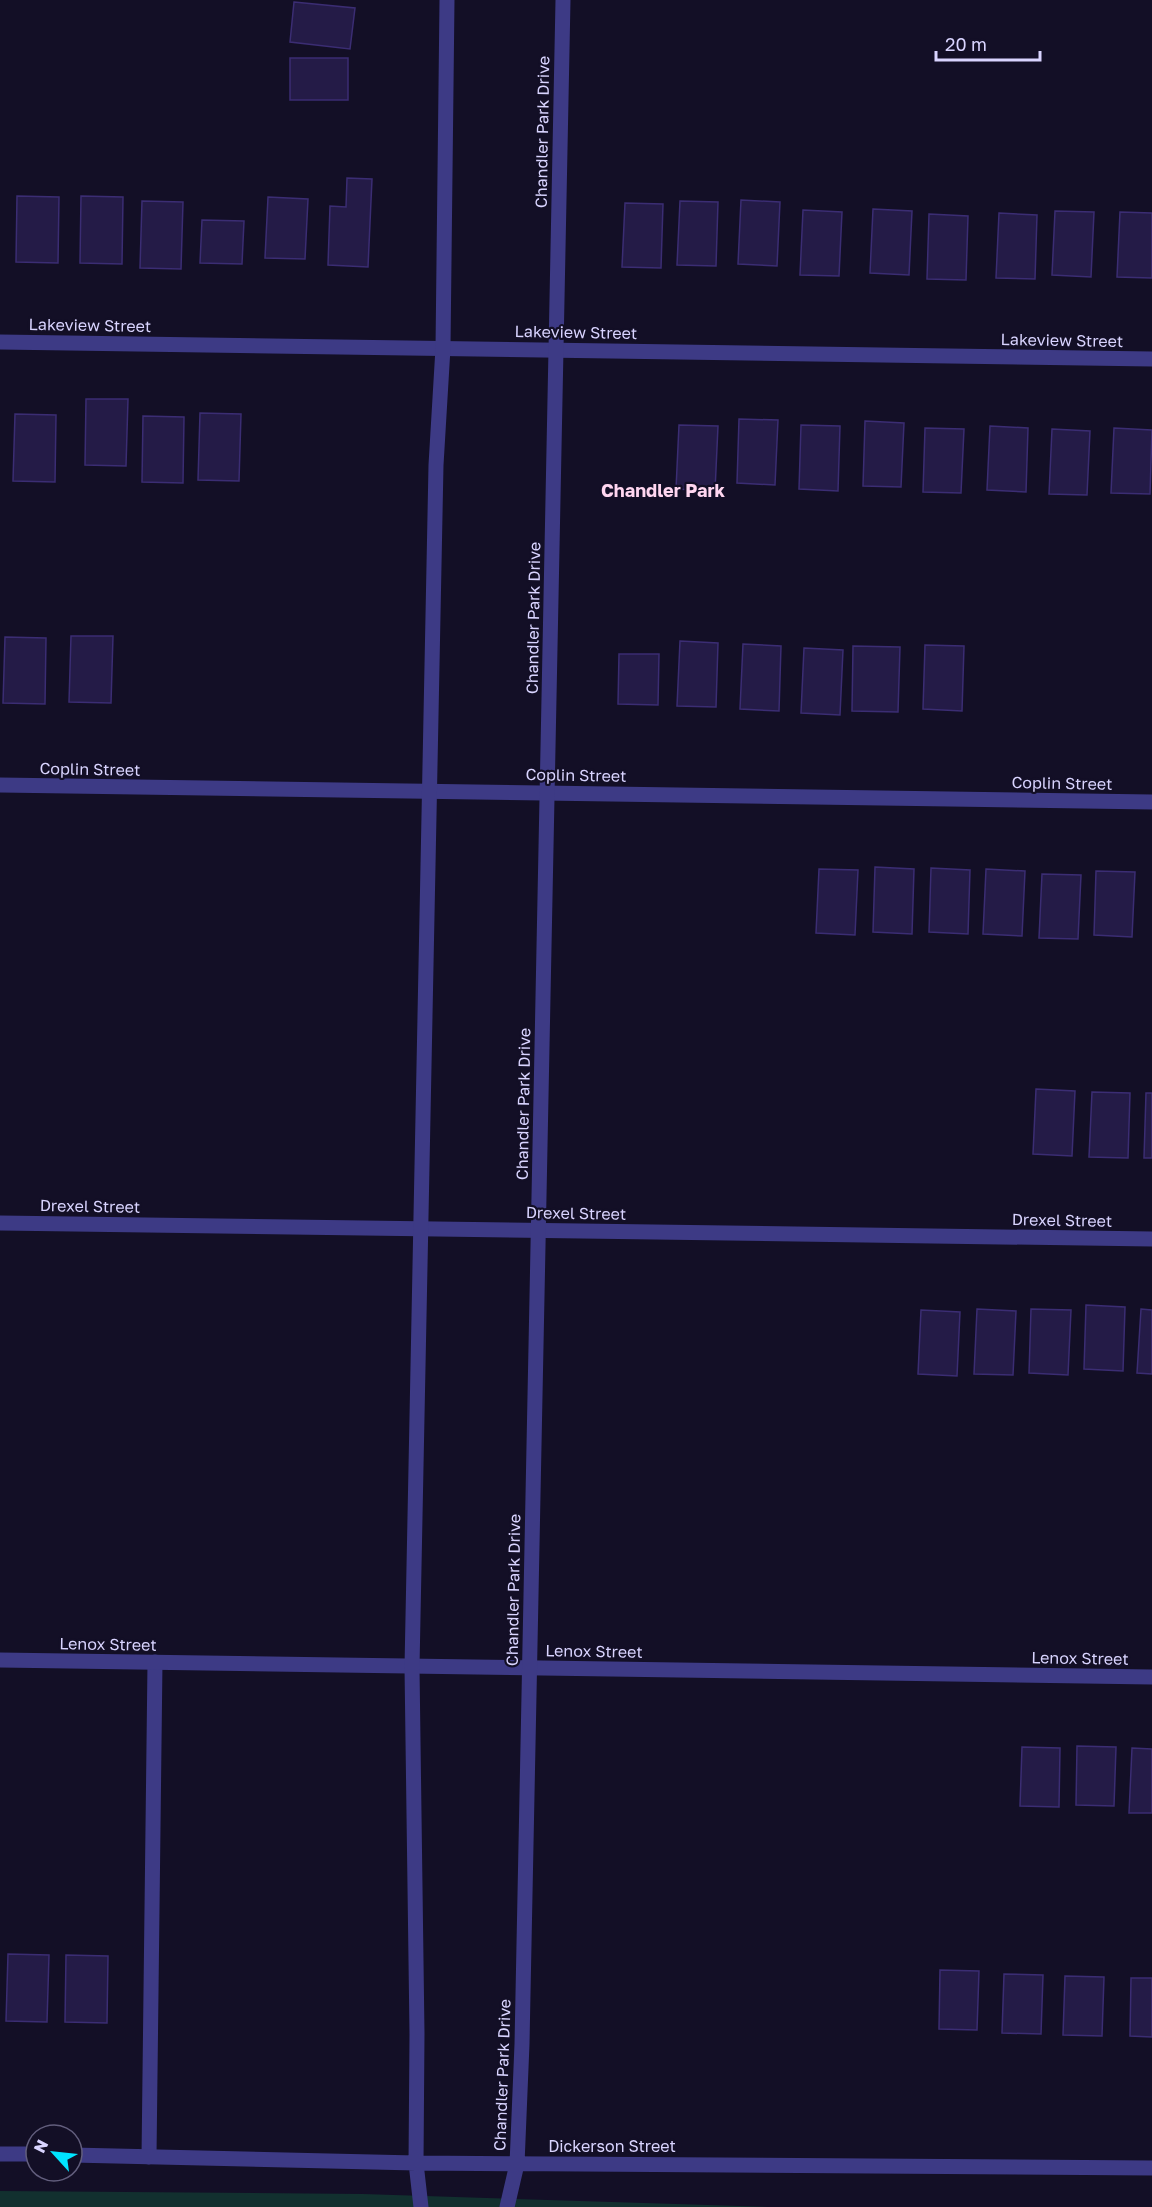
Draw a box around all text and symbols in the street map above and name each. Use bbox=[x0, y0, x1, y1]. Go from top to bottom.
scale bar bbox=[936, 24, 1040, 62]
text: 20 m bbox=[945, 33, 987, 55]
street label: Chandler Park Drive bbox=[531, 56, 553, 208]
street label: Lakeview Street bbox=[28, 314, 152, 336]
street label: Lakeview Street bbox=[514, 321, 638, 343]
street label: Lakeview Street bbox=[1000, 329, 1124, 351]
district label: Chandler Park bbox=[601, 479, 725, 501]
street label: Chandler Park Drive bbox=[522, 542, 544, 694]
street label: Coplin Street bbox=[39, 758, 141, 780]
street label: Coplin Street bbox=[525, 764, 627, 786]
street label: Coplin Street bbox=[1011, 772, 1113, 794]
street label: Chandler Park Drive bbox=[512, 1028, 534, 1180]
street label: Drexel Street bbox=[40, 1195, 140, 1217]
street label: Drexel Street bbox=[526, 1202, 626, 1224]
street label: Drexel Street bbox=[1012, 1209, 1112, 1231]
street label: Chandler Park Drive bbox=[502, 1514, 524, 1666]
street label: Lenox Street bbox=[59, 1633, 157, 1655]
street label: Lenox Street bbox=[545, 1640, 643, 1662]
street label: Lenox Street bbox=[1031, 1647, 1129, 1669]
street label: Chandler Park Drive bbox=[489, 1999, 515, 2151]
north arrow bbox=[24, 2123, 84, 2183]
text: N bbox=[29, 2136, 52, 2156]
street label: Dickerson Street bbox=[548, 2136, 676, 2156]

